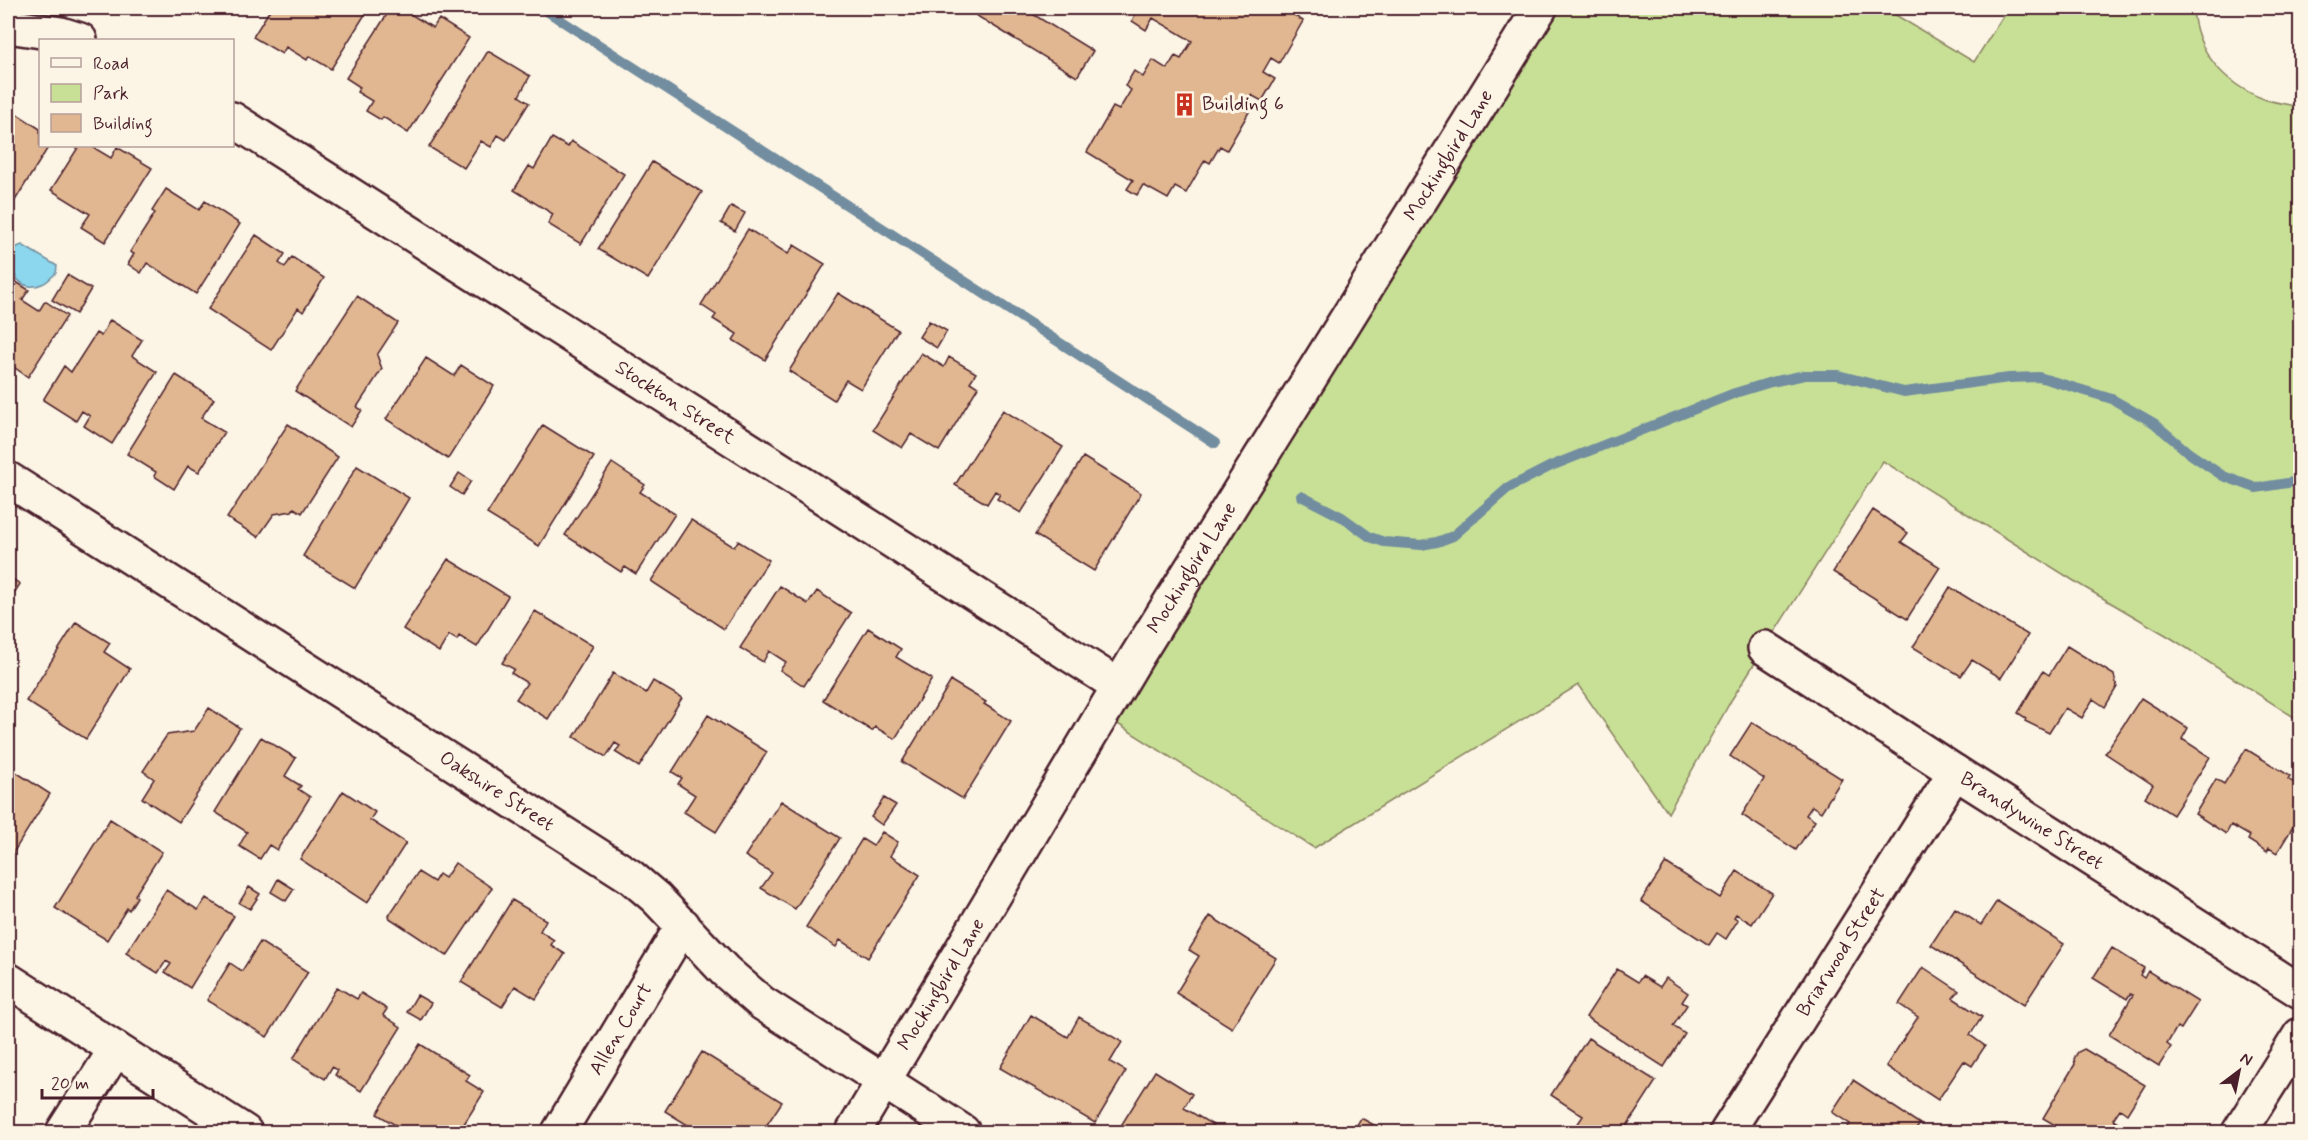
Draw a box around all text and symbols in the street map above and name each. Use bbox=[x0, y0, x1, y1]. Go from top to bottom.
legend bbox=[39, 39, 234, 147]
text: Road bbox=[93, 52, 129, 76]
text: Park bbox=[93, 82, 129, 106]
street label: Mockingbird Lane bbox=[1397, 84, 1500, 226]
building icon: Building 6 bbox=[1171, 91, 1197, 117]
place label: Building 6 bbox=[1202, 91, 1284, 120]
text: Building bbox=[93, 112, 153, 138]
street label: Stockton Street bbox=[610, 354, 741, 451]
street label: Mockingbird Lane bbox=[1141, 497, 1243, 639]
street label: Oakshire Street bbox=[434, 744, 560, 838]
street label: Brandywine Street bbox=[1955, 765, 2109, 876]
street label: Briarwood Street bbox=[1790, 882, 1892, 1022]
street label: Mockingbird Lane bbox=[891, 913, 991, 1056]
street label: Allen Court bbox=[583, 978, 659, 1080]
north arrow bbox=[2209, 1041, 2269, 1101]
text: N bbox=[2236, 1048, 2256, 1071]
scale bar bbox=[42, 1062, 153, 1100]
text: 20 m bbox=[51, 1072, 89, 1096]

